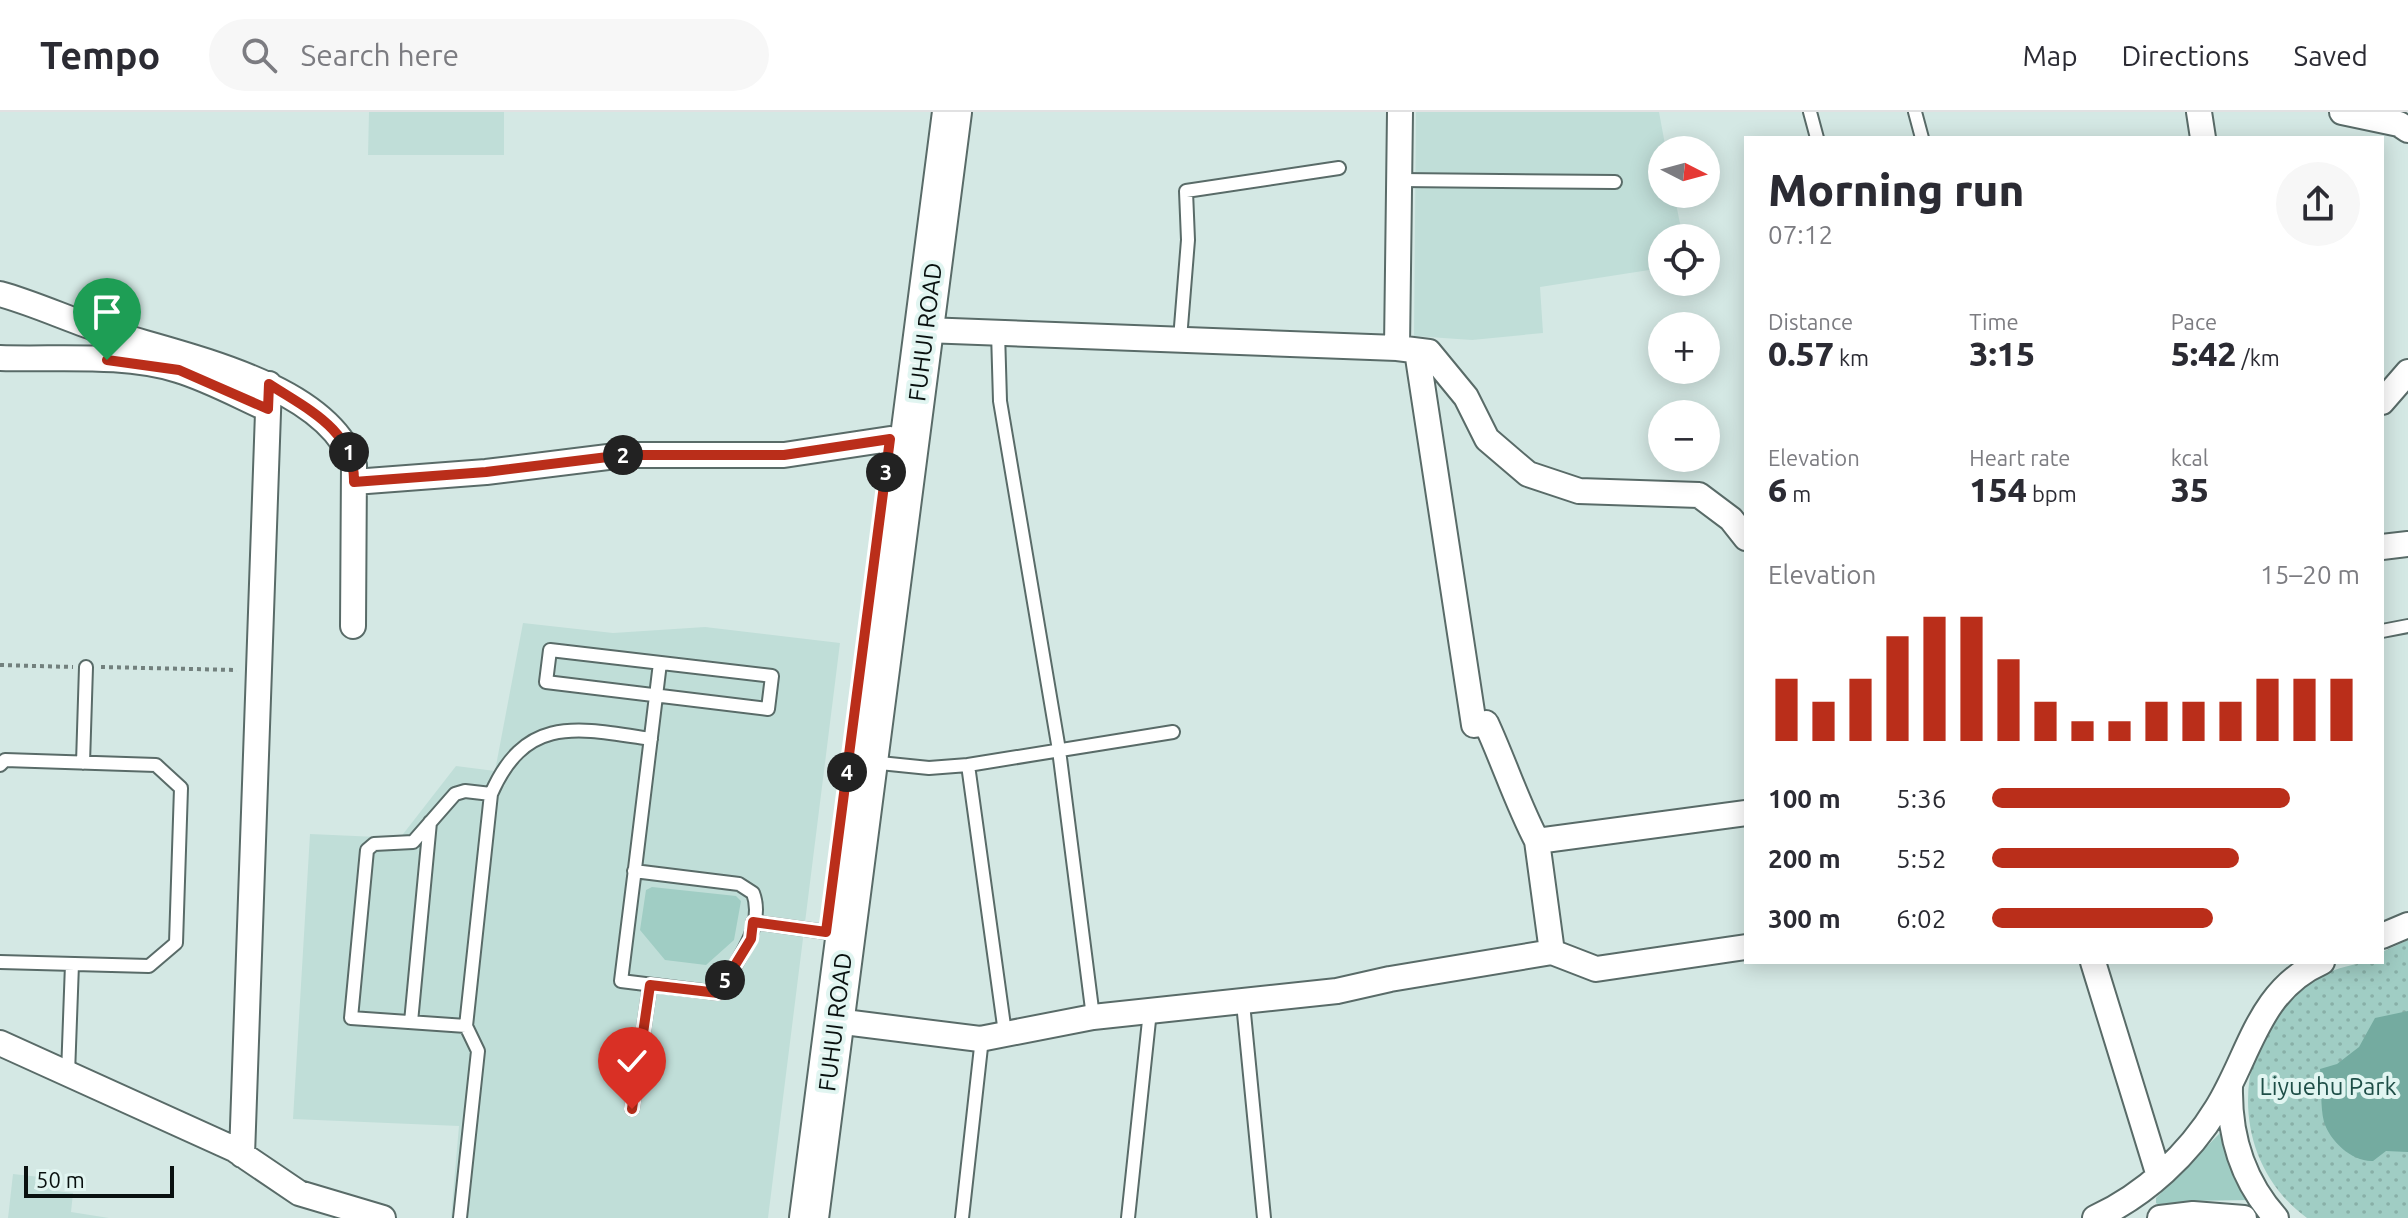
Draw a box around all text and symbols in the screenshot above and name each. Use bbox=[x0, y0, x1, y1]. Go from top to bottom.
search box bbox=[209, 19, 769, 91]
icon: search bbox=[237, 33, 281, 77]
text: Tempo bbox=[40, 34, 161, 76]
text: Search here bbox=[301, 38, 459, 72]
text: Map bbox=[2022, 40, 2078, 71]
text: Directions bbox=[2122, 40, 2249, 71]
text: Saved bbox=[2293, 40, 2368, 71]
north arrow bbox=[1648, 136, 1720, 208]
map controls bbox=[1648, 136, 1720, 472]
button: share bbox=[2276, 162, 2360, 246]
text: Morning run bbox=[1768, 165, 2024, 214]
text: 07:12 bbox=[1768, 220, 1833, 249]
button: locate bbox=[1648, 224, 1720, 296]
street label: FUHUI ROAD bbox=[903, 261, 947, 403]
pin bbox=[73, 278, 141, 360]
icon: arrive bbox=[85, 290, 129, 334]
text: Distance bbox=[1768, 309, 1853, 334]
text: Time bbox=[1969, 309, 2019, 334]
text: Pace bbox=[2171, 309, 2217, 334]
button: + bbox=[1648, 312, 1720, 384]
text: 0.57 bbox=[1768, 334, 1834, 372]
text: 3:15 bbox=[1969, 334, 2035, 372]
text: 5:42 bbox=[2171, 334, 2237, 372]
text: km bbox=[1834, 345, 1869, 370]
text: /km bbox=[2237, 345, 2280, 370]
button: − bbox=[1648, 400, 1720, 472]
pin: 1 bbox=[329, 432, 369, 472]
pin: 2 bbox=[603, 435, 643, 475]
text: 1 bbox=[343, 439, 355, 464]
text: 2 bbox=[617, 442, 629, 467]
text: Elevation bbox=[1768, 445, 1860, 470]
text: Heart rate bbox=[1969, 445, 2071, 470]
text: kcal bbox=[2171, 445, 2209, 470]
pin: 3 bbox=[866, 452, 906, 492]
text: 3 bbox=[880, 459, 892, 484]
text: 6 bbox=[1768, 470, 1787, 508]
text: 154 bbox=[1969, 470, 2027, 508]
text: 35 bbox=[2171, 470, 2209, 508]
text: m bbox=[1787, 481, 1811, 506]
text: bpm bbox=[2027, 481, 2077, 506]
text: Elevation bbox=[1768, 560, 1876, 589]
text: 15–20 m bbox=[2260, 560, 2360, 589]
pin: 4 bbox=[827, 752, 867, 792]
text: 4 bbox=[841, 759, 853, 784]
text: 100 m bbox=[1768, 784, 1841, 813]
text: 5:36 bbox=[1896, 784, 1946, 813]
text: 200 m bbox=[1768, 844, 1841, 873]
text: 5:52 bbox=[1896, 844, 1946, 873]
text: 300 m bbox=[1768, 904, 1841, 933]
text: 6:02 bbox=[1896, 904, 1946, 933]
street label: FUHUI ROAD bbox=[813, 951, 857, 1093]
pin: 5 bbox=[705, 960, 745, 1000]
text: 5 bbox=[719, 967, 731, 992]
pin bbox=[598, 1027, 666, 1109]
icon: check bbox=[610, 1039, 654, 1083]
park label: Liyuehu Park bbox=[2259, 1073, 2397, 1100]
scale bar bbox=[24, 1162, 174, 1198]
text: 50 m bbox=[36, 1167, 85, 1192]

